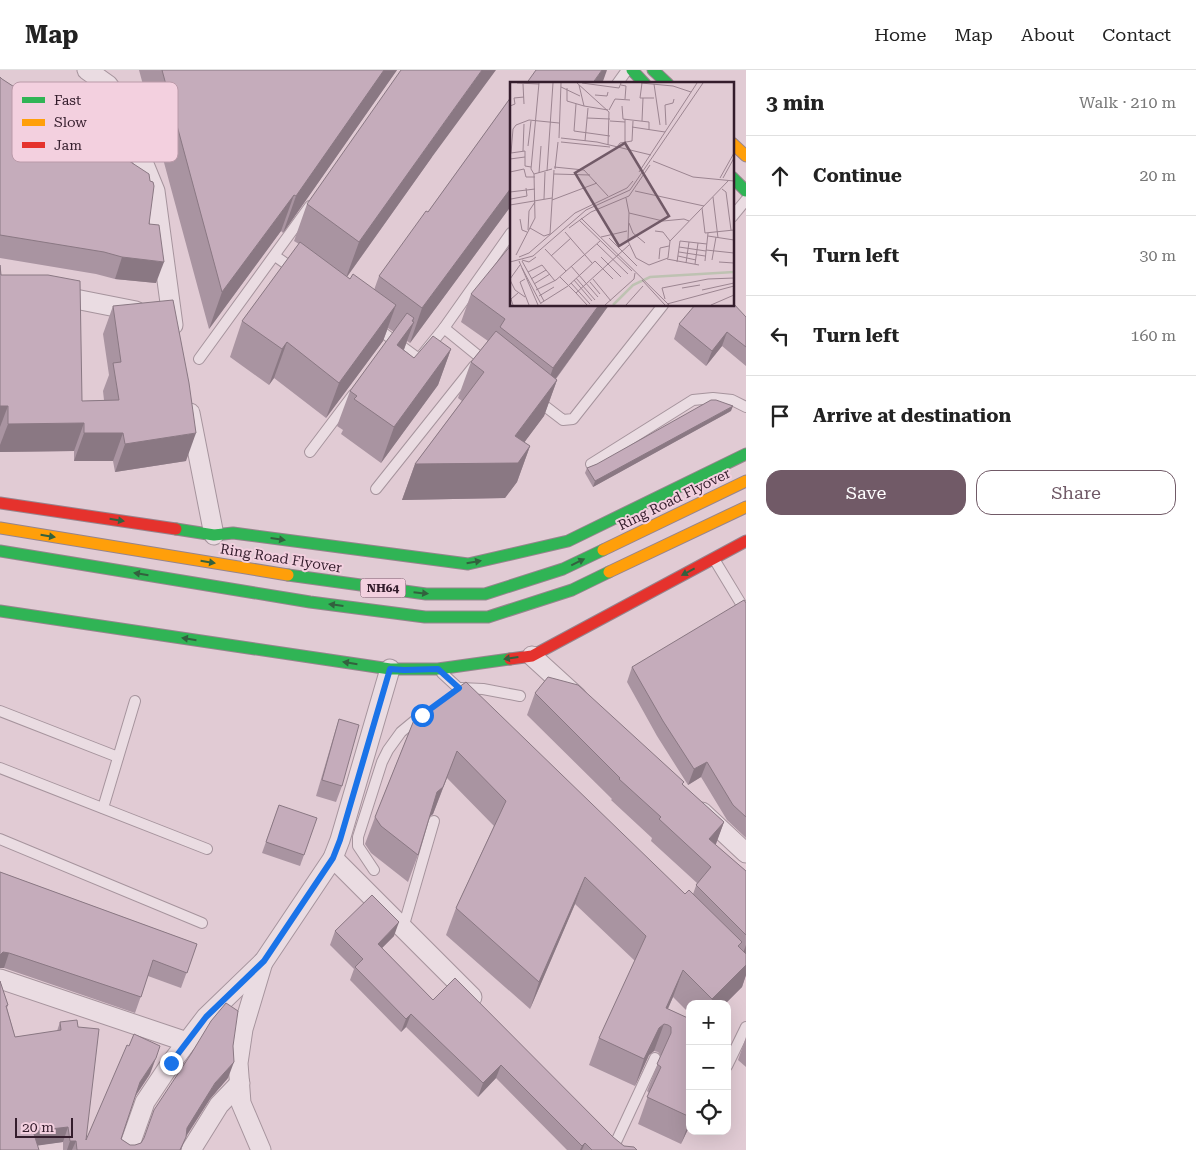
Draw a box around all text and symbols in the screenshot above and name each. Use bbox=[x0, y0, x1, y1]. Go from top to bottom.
text: Map bbox=[25, 21, 79, 49]
text: Home bbox=[874, 24, 926, 45]
text: Map bbox=[954, 24, 993, 45]
text: About bbox=[1021, 24, 1074, 45]
text: Contact bbox=[1102, 24, 1171, 45]
legend bbox=[12, 82, 178, 162]
inset map bbox=[510, 82, 734, 306]
text: 3 min bbox=[766, 91, 824, 115]
text: Fast bbox=[54, 92, 81, 108]
text: Walk · 210 m bbox=[1079, 93, 1176, 112]
text: Slow bbox=[54, 114, 87, 130]
text: Jam bbox=[54, 137, 82, 153]
icon: ahead bbox=[766, 162, 794, 190]
text: Continue bbox=[813, 164, 902, 187]
text: 20 m bbox=[1139, 166, 1176, 185]
icon: left bbox=[766, 242, 794, 270]
text: Turn left bbox=[813, 244, 899, 267]
text: 30 m bbox=[1139, 246, 1176, 265]
icon: left bbox=[766, 322, 794, 350]
text: Turn left bbox=[813, 324, 899, 347]
text: 160 m bbox=[1130, 326, 1176, 345]
icon: arrive bbox=[766, 402, 794, 430]
text: Arrive at destination bbox=[813, 404, 1011, 427]
street label: Ring Road Flyover bbox=[615, 465, 733, 533]
button: Save bbox=[766, 470, 966, 515]
button: Share bbox=[976, 470, 1176, 515]
one-way arrow bbox=[110, 517, 126, 525]
one-way arrow bbox=[41, 532, 57, 540]
one-way arrow bbox=[271, 535, 287, 543]
street label: Ring Road Flyover bbox=[219, 540, 343, 576]
one-way arrow bbox=[466, 558, 482, 566]
one-way arrow bbox=[571, 558, 585, 566]
one-way arrow bbox=[201, 559, 217, 567]
one-way arrow bbox=[680, 568, 695, 576]
one-way arrow bbox=[133, 570, 149, 578]
road number: NH64 bbox=[360, 578, 406, 598]
one-way arrow bbox=[413, 589, 429, 597]
one-way arrow bbox=[328, 601, 344, 609]
one-way arrow bbox=[181, 635, 197, 643]
one-way arrow bbox=[503, 655, 519, 663]
one-way arrow bbox=[342, 659, 358, 667]
route start bbox=[411, 704, 434, 727]
map controls bbox=[686, 1000, 731, 1135]
button: + bbox=[686, 1000, 731, 1045]
button: − bbox=[686, 1045, 731, 1090]
route end bbox=[160, 1052, 183, 1075]
button: locate bbox=[686, 1090, 731, 1135]
scale bar bbox=[15, 1115, 72, 1138]
text: 20 m bbox=[22, 1119, 54, 1135]

